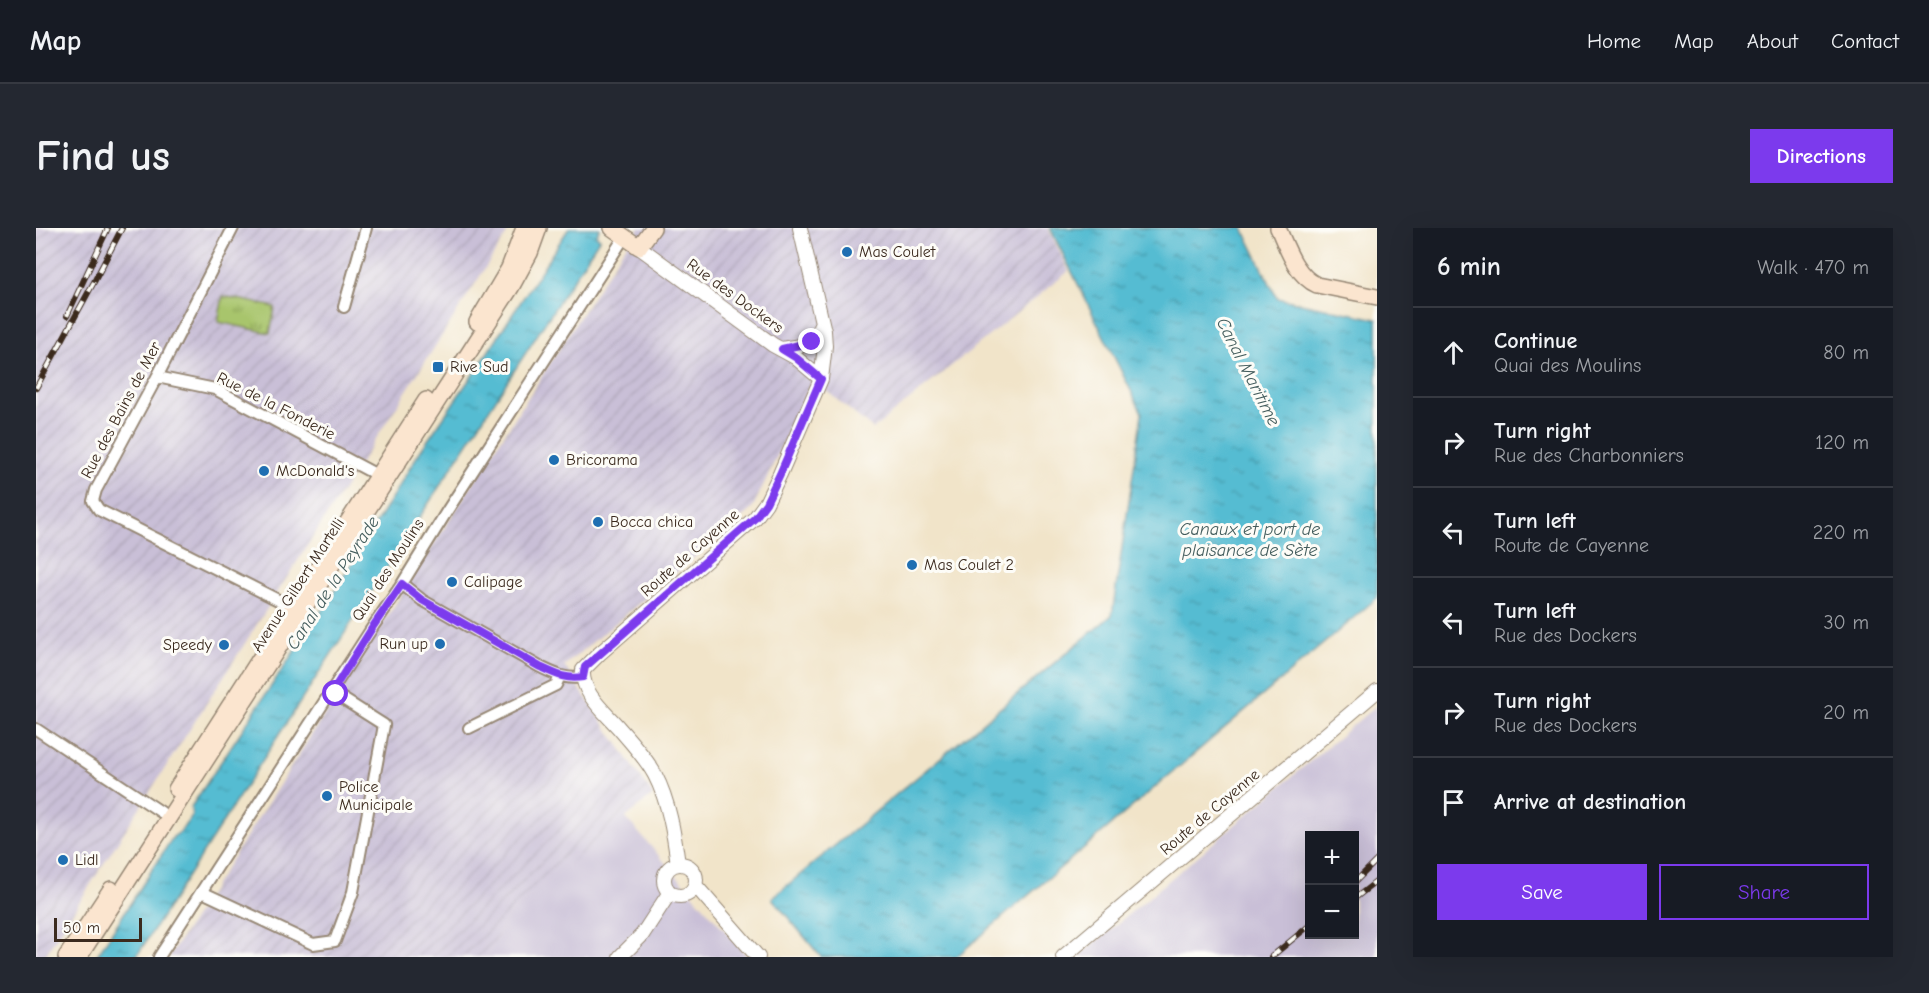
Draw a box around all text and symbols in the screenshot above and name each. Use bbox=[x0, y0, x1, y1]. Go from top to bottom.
text: Map bbox=[30, 25, 81, 57]
text: Home bbox=[1587, 29, 1641, 53]
text: Map bbox=[1674, 29, 1714, 53]
text: About bbox=[1747, 29, 1798, 53]
text: Contact bbox=[1831, 29, 1899, 53]
button: Directions bbox=[1750, 129, 1893, 183]
text: Find us bbox=[36, 132, 170, 181]
place label: Mas Coulet bbox=[859, 243, 936, 261]
marker: Mas Coulet bbox=[840, 245, 854, 259]
text: 6 min bbox=[1437, 252, 1501, 282]
street label: Rue des Dockers bbox=[683, 255, 787, 337]
text: Walk · 470 m bbox=[1757, 256, 1869, 279]
water label: Canal Maritime bbox=[1212, 314, 1284, 430]
route end bbox=[798, 328, 824, 354]
text: Continue bbox=[1494, 328, 1577, 354]
icon: ahead bbox=[1437, 336, 1470, 369]
street label: Rue des Bains de Mer bbox=[77, 338, 165, 481]
text: 80 m bbox=[1823, 341, 1869, 364]
text: Quai des Moulins bbox=[1494, 354, 1641, 377]
place label: Rive Sud bbox=[450, 358, 508, 376]
marker: Rive Sud bbox=[431, 360, 445, 374]
street label: Rue de la Fonderie bbox=[214, 368, 338, 444]
text: Turn right bbox=[1494, 418, 1591, 444]
icon: right bbox=[1437, 426, 1470, 459]
text: 120 m bbox=[1815, 431, 1869, 454]
text: Rue des Charbonniers bbox=[1494, 444, 1684, 467]
place label: Bricorama bbox=[566, 451, 638, 469]
marker: Bricorama bbox=[547, 453, 561, 467]
place label: McDonald's bbox=[276, 462, 355, 480]
marker: McDonald's bbox=[257, 464, 271, 478]
street label: Route de Cayenne bbox=[637, 506, 743, 600]
text: Turn left bbox=[1494, 508, 1576, 534]
water label: Canal de la Peyrade bbox=[282, 512, 384, 654]
place label: Bocca chica bbox=[610, 513, 693, 531]
street label: Avenue Gilbert Martelli bbox=[248, 515, 348, 655]
street label: Quai des Moulins bbox=[348, 515, 428, 624]
marker: Bocca chica bbox=[591, 515, 605, 529]
icon: left bbox=[1437, 516, 1470, 549]
water label: Canaux et port de plaisance de Sète bbox=[1180, 519, 1320, 561]
text: 220 m bbox=[1813, 521, 1869, 544]
text: Route de Cayenne bbox=[1494, 534, 1649, 557]
place label: Mas Coulet 2 bbox=[924, 556, 1014, 574]
marker: Mas Coulet 2 bbox=[905, 558, 919, 572]
place label: Calipage bbox=[464, 573, 522, 591]
marker: Calipage bbox=[445, 575, 459, 589]
text: Turn left bbox=[1494, 598, 1576, 624]
icon: left bbox=[1437, 606, 1470, 639]
text: 30 m bbox=[1823, 611, 1869, 634]
text: Rue des Dockers bbox=[1494, 624, 1637, 647]
place label: Run up bbox=[379, 635, 428, 653]
place label: Speedy bbox=[163, 636, 213, 654]
marker: Run up bbox=[433, 637, 447, 651]
marker: Speedy bbox=[217, 638, 231, 652]
route start bbox=[322, 680, 348, 706]
text: Turn right bbox=[1494, 688, 1591, 714]
icon: right bbox=[1437, 696, 1470, 729]
text: 20 m bbox=[1823, 701, 1869, 724]
text: Rue des Dockers bbox=[1494, 714, 1637, 737]
street label: Route de Cayenne bbox=[1157, 765, 1263, 859]
place label: Police Municipale bbox=[339, 778, 413, 814]
icon: arrive bbox=[1437, 786, 1470, 819]
marker: Police Municipale bbox=[320, 789, 334, 803]
text: Arrive at destination bbox=[1494, 789, 1686, 815]
map controls bbox=[1305, 831, 1359, 939]
button: + bbox=[1305, 831, 1359, 885]
place label: Lidl bbox=[75, 851, 99, 869]
marker: Lidl bbox=[56, 853, 70, 867]
button: Save bbox=[1437, 864, 1647, 920]
button: Share bbox=[1659, 864, 1869, 920]
button: − bbox=[1305, 885, 1359, 939]
scale bar bbox=[54, 915, 142, 942]
text: 50 m bbox=[63, 919, 100, 937]

